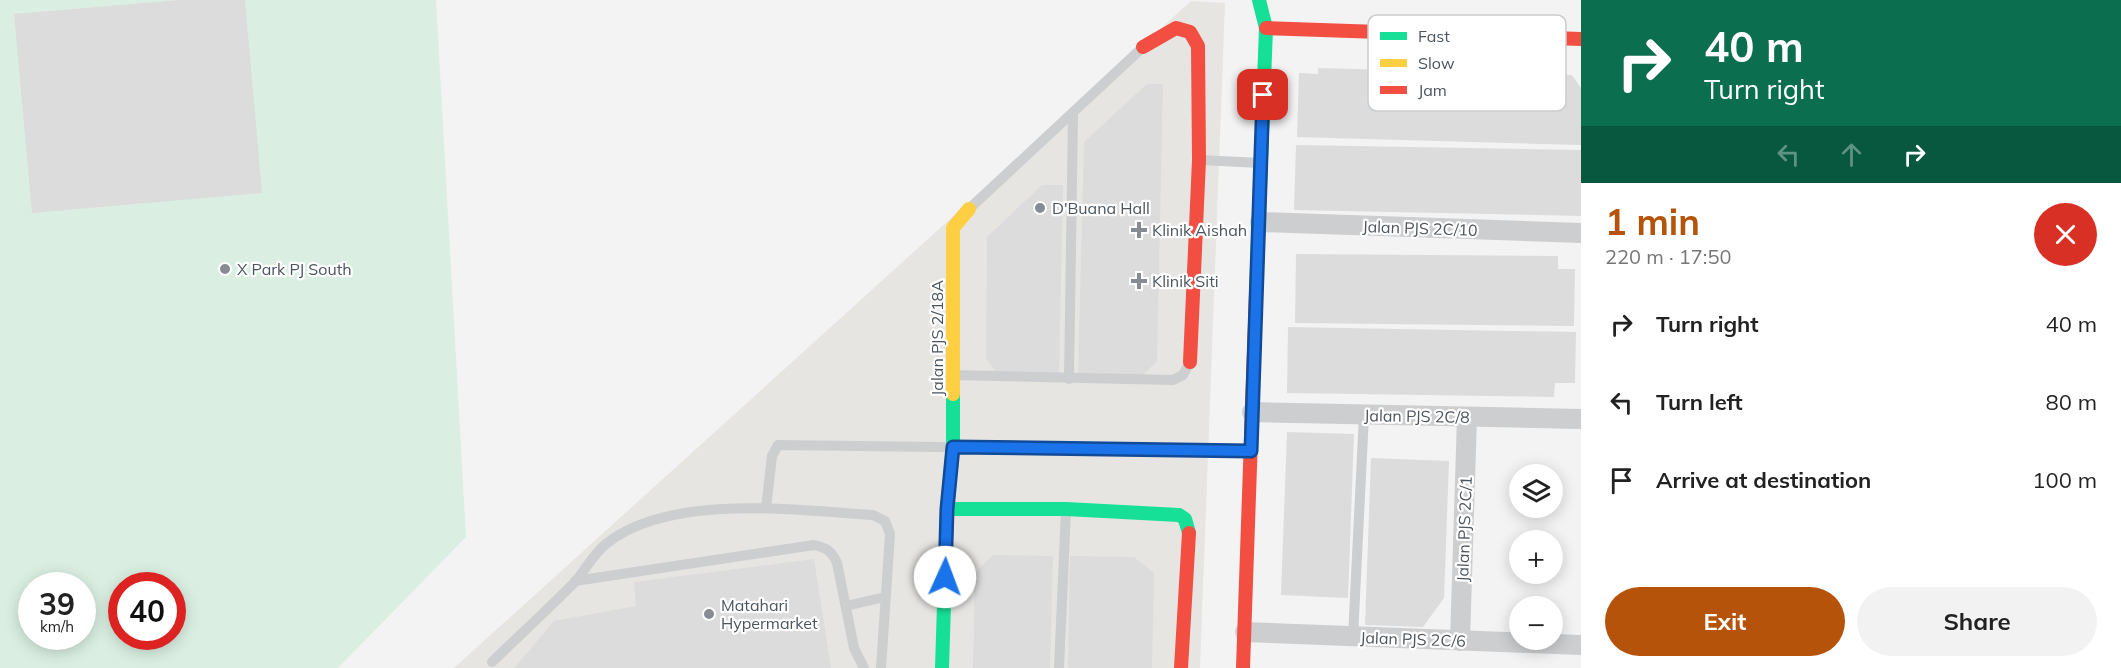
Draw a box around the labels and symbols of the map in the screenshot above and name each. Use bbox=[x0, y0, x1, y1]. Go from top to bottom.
legend bbox=[1368, 15, 1566, 111]
text: Fast bbox=[1418, 26, 1450, 46]
text: Slow bbox=[1418, 53, 1455, 73]
pin bbox=[1237, 69, 1288, 120]
text: Jam bbox=[1418, 80, 1447, 100]
place label: D'Buana Hall bbox=[1052, 198, 1150, 218]
marker: D'Buana Hall bbox=[1033, 201, 1047, 215]
street label: Jalan PJS 2C/10 bbox=[1362, 216, 1478, 240]
place label: Klinik Aishah bbox=[1152, 220, 1247, 240]
marker: Klinik Aishah bbox=[1130, 221, 1148, 239]
place label: X Park PJ South bbox=[237, 259, 352, 279]
marker: X Park PJ South bbox=[218, 262, 232, 276]
place label: Klinik Siti bbox=[1152, 271, 1219, 291]
marker: Klinik Siti bbox=[1130, 272, 1148, 290]
street label: Jalan PJS 2/18A bbox=[927, 280, 947, 396]
street label: Jalan PJS 2C/8 bbox=[1364, 405, 1470, 427]
street label: Jalan PJS 2C/1 bbox=[1452, 476, 1476, 582]
position arrow bbox=[913, 545, 977, 609]
speed limit sign: 40 bbox=[108, 572, 186, 650]
place label: Matahari Hypermarket bbox=[721, 595, 818, 633]
marker: Matahari Hypermarket bbox=[702, 607, 716, 621]
street label: Jalan PJS 2C/6 bbox=[1360, 627, 1466, 651]

